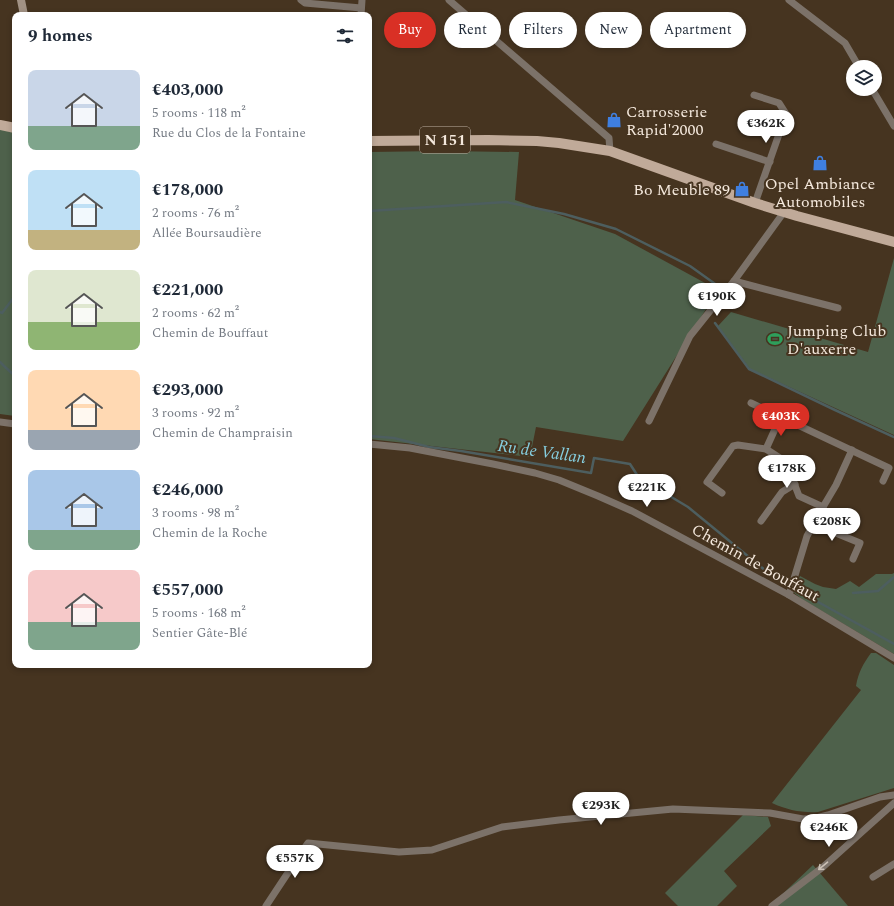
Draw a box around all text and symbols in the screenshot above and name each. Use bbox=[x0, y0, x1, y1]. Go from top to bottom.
chip: Buy bbox=[384, 12, 436, 48]
chip: Rent bbox=[444, 12, 501, 48]
chip: Filters bbox=[509, 12, 577, 48]
chip: New bbox=[585, 12, 642, 48]
chip: Apartment bbox=[650, 12, 746, 48]
text: 9 homes bbox=[28, 23, 93, 49]
icon: filters bbox=[334, 25, 356, 47]
map controls bbox=[846, 60, 882, 96]
button: layers bbox=[846, 60, 882, 96]
text: €403,000 bbox=[152, 77, 223, 103]
icon: home bbox=[60, 86, 108, 134]
place label: Carrosserie Rapid'2000 bbox=[626, 100, 707, 142]
text: 5 rooms · 118 m² bbox=[152, 103, 246, 123]
pin: €362K bbox=[738, 110, 794, 144]
shop icon: Carrosserie Rapid'2000 bbox=[605, 111, 623, 129]
text: €362K bbox=[746, 113, 786, 133]
text: Rue du Clos de la Fontaine bbox=[152, 123, 306, 143]
road number: N 151 bbox=[420, 127, 470, 153]
shop icon: Opel Ambiance Automobiles bbox=[811, 154, 829, 172]
place label: Opel Ambiance Automobiles bbox=[765, 172, 875, 214]
text: €178,000 bbox=[152, 177, 223, 203]
place label: Bo Meuble 89 bbox=[633, 178, 730, 202]
shop icon: Bo Meuble 89 bbox=[733, 180, 751, 198]
icon: home bbox=[60, 186, 108, 234]
text: 2 rooms · 76 m² bbox=[152, 203, 239, 223]
text: Allée Boursaudière bbox=[152, 223, 262, 243]
text: €221,000 bbox=[152, 277, 223, 303]
pin: €190K bbox=[689, 283, 745, 317]
icon: home bbox=[60, 286, 108, 334]
text: €190K bbox=[697, 286, 737, 306]
text: 2 rooms · 62 m² bbox=[152, 303, 239, 323]
place label: Jumping Club D'auxerre bbox=[787, 319, 886, 361]
text: Chemin de Bouffaut bbox=[152, 323, 268, 343]
sports icon: Jumping Club D'auxerre bbox=[766, 330, 784, 348]
text: €293,000 bbox=[152, 377, 223, 403]
icon: home bbox=[60, 386, 108, 434]
text: 3 rooms · 92 m² bbox=[152, 403, 239, 423]
pin: €403K bbox=[753, 403, 809, 437]
text: €403K bbox=[761, 406, 801, 426]
text: Chemin de Champraisin bbox=[152, 423, 293, 443]
water label: Ru de Vallan bbox=[496, 433, 588, 471]
pin: €178K bbox=[759, 455, 815, 489]
text: €178K bbox=[767, 458, 807, 478]
pin: €221K bbox=[619, 474, 675, 508]
text: €246,000 bbox=[152, 477, 223, 503]
text: €221K bbox=[627, 477, 667, 497]
icon: home bbox=[60, 486, 108, 534]
text: 3 rooms · 98 m² bbox=[152, 503, 239, 523]
pin: €208K bbox=[804, 508, 860, 542]
text: €208K bbox=[812, 511, 852, 531]
street label: Chemin de Bouffaut bbox=[687, 518, 824, 608]
text: Chemin de la Roche bbox=[152, 523, 267, 543]
text: €557,000 bbox=[152, 577, 223, 603]
icon: home bbox=[60, 586, 108, 634]
text: 5 rooms · 168 m² bbox=[152, 603, 246, 623]
text: Sentier Gâte-Blé bbox=[152, 623, 247, 643]
pin: €293K bbox=[573, 792, 629, 826]
text: €293K bbox=[581, 795, 621, 815]
pin: €246K bbox=[801, 814, 857, 848]
text: €246K bbox=[809, 817, 849, 837]
pin: €557K bbox=[267, 845, 323, 879]
text: €557K bbox=[275, 848, 315, 868]
one-way arrow bbox=[819, 861, 829, 870]

